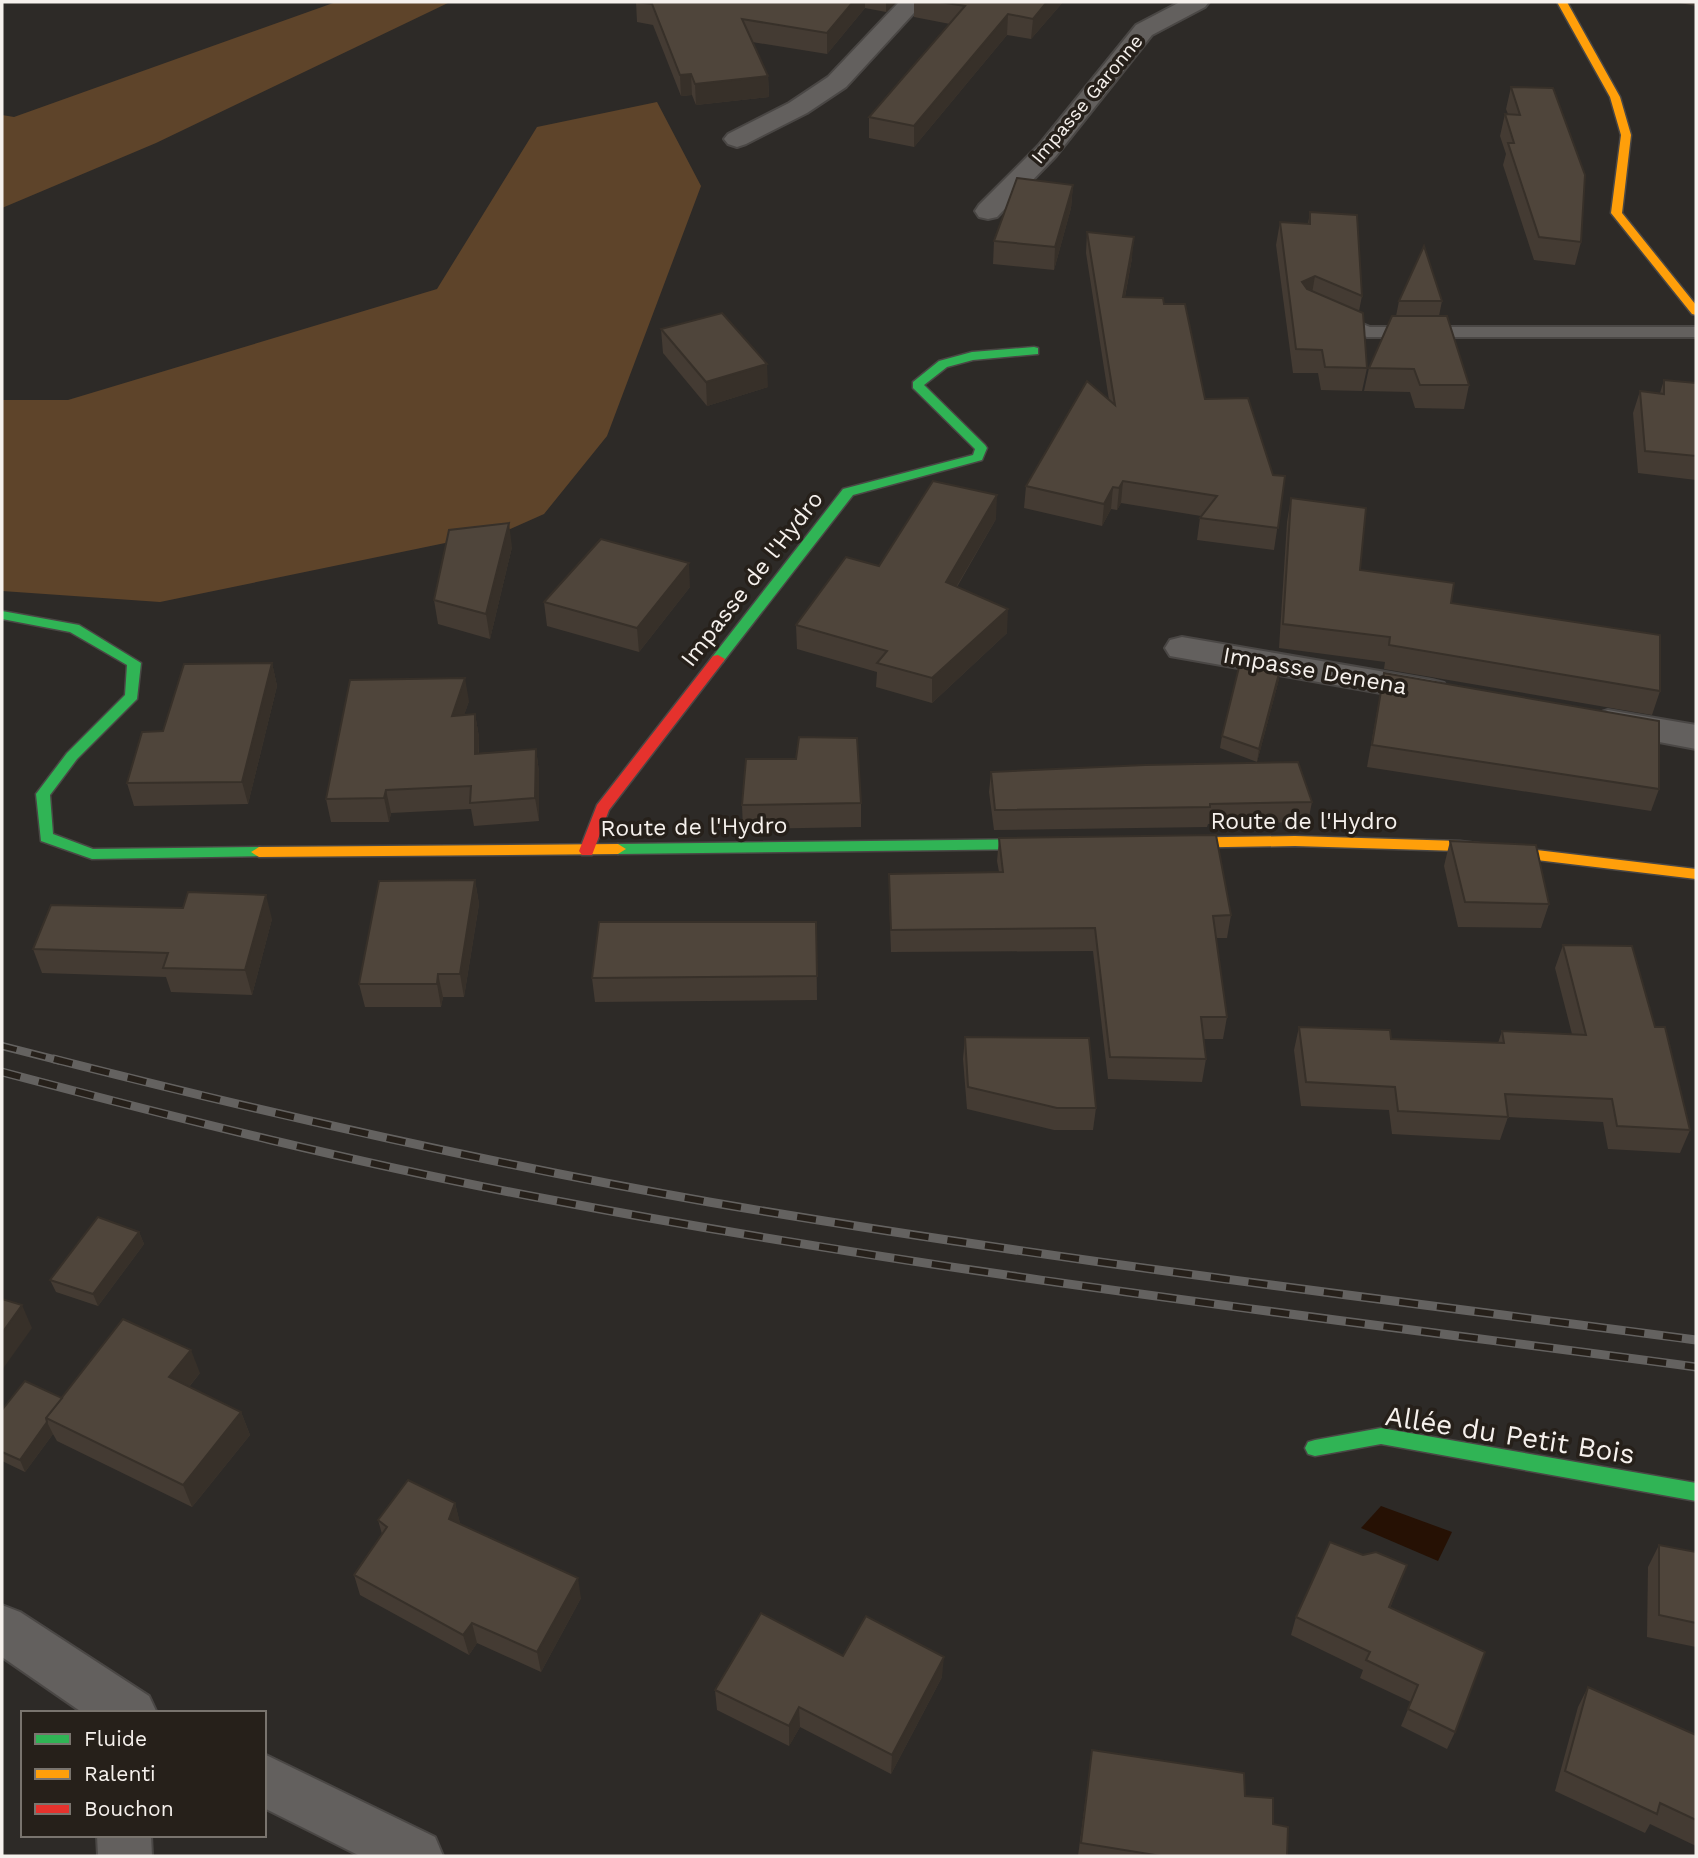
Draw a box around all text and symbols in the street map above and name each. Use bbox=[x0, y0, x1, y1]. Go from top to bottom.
street label: Impasse Garonne bbox=[1026, 30, 1148, 168]
street label: Impasse de l'Hydro bbox=[675, 486, 829, 672]
street label: Impasse Denena bbox=[1221, 642, 1409, 700]
street label: Route de l'Hydro bbox=[1210, 808, 1398, 835]
street label: Route de l'Hydro bbox=[600, 812, 788, 842]
street label: Allée du Petit Bois bbox=[1383, 1399, 1637, 1471]
legend bbox=[21, 1711, 266, 1837]
text: Fluide bbox=[84, 1726, 147, 1751]
text: Ralenti bbox=[84, 1761, 156, 1786]
text: Bouchon bbox=[84, 1796, 174, 1821]

